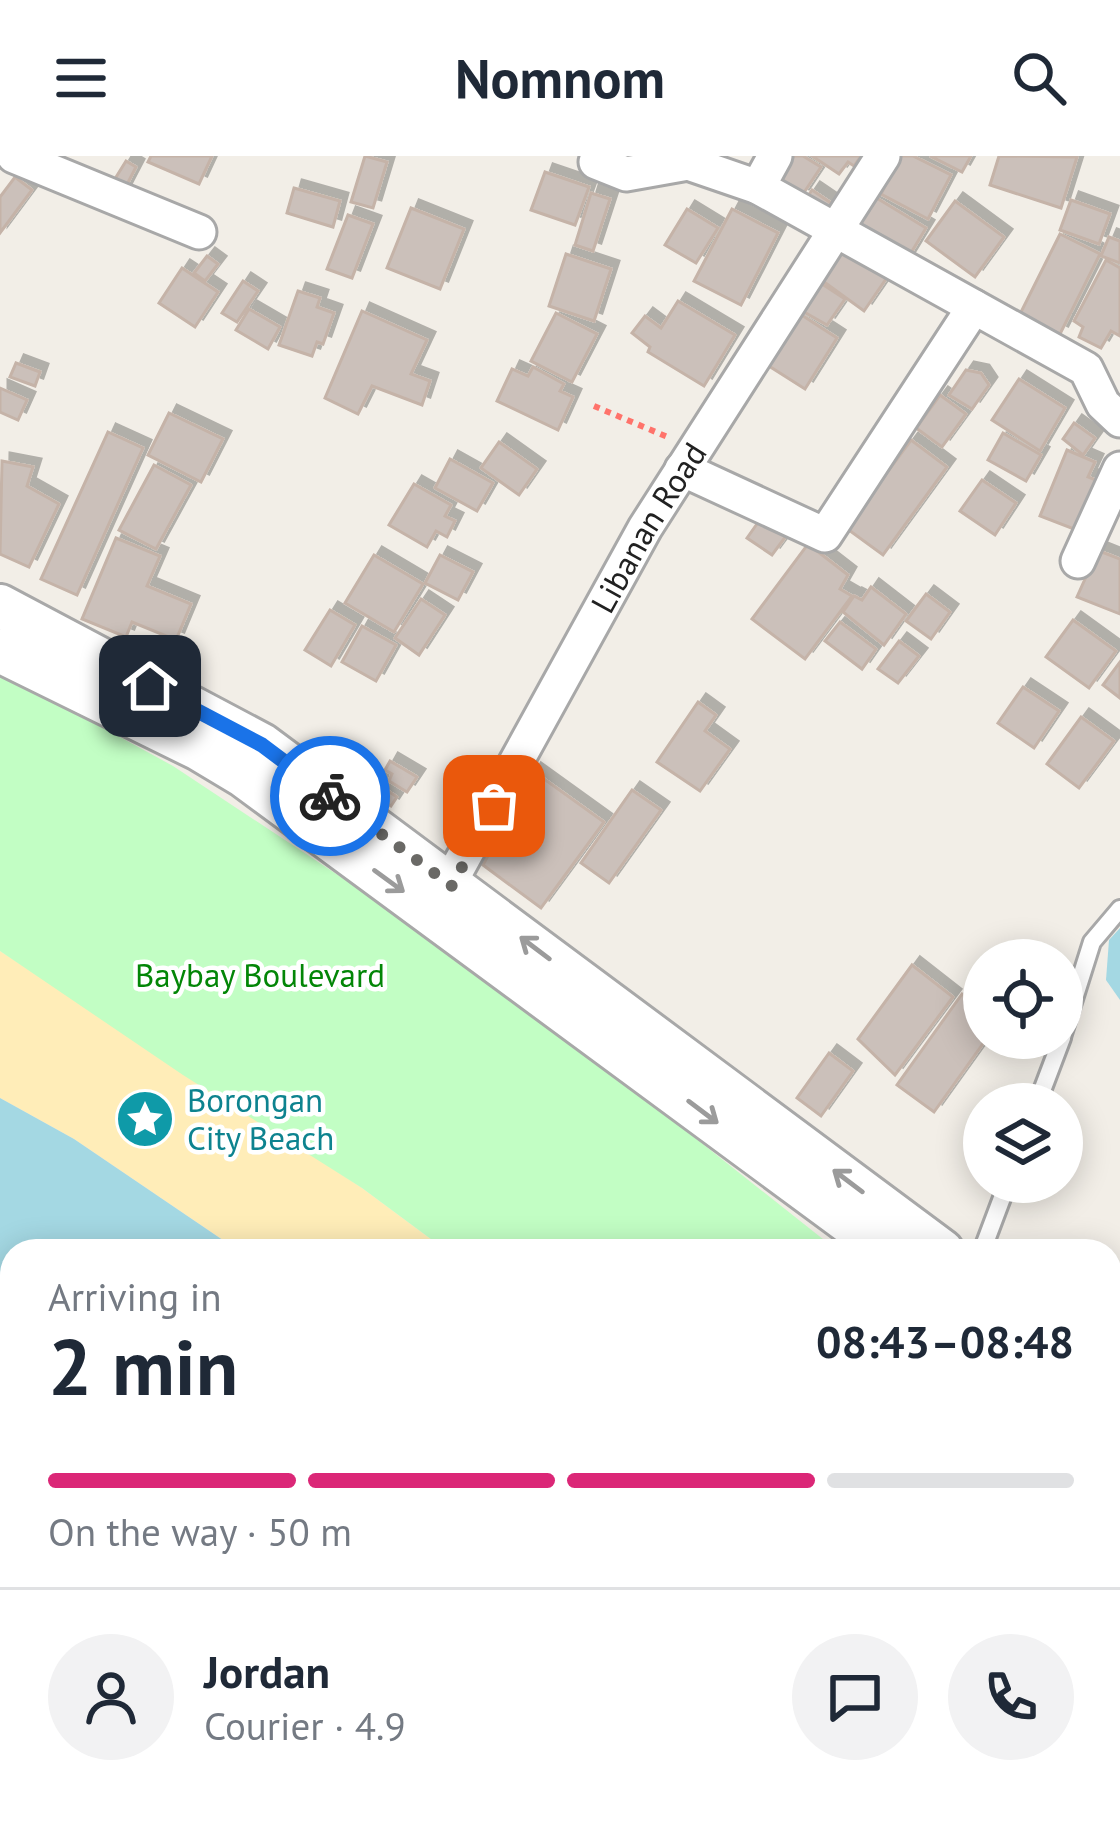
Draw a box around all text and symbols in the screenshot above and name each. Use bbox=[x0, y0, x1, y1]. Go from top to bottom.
text: Nomnom bbox=[455, 43, 665, 113]
icon: menu bbox=[48, 45, 114, 111]
icon: search bbox=[1006, 45, 1072, 111]
street label: Libanan Road bbox=[581, 434, 715, 620]
pin bbox=[99, 635, 201, 737]
icon: home bbox=[117, 653, 183, 719]
courier bbox=[270, 736, 390, 856]
pin bbox=[443, 755, 545, 857]
icon: bike bbox=[297, 763, 363, 829]
icon: bag bbox=[461, 773, 527, 839]
one-way arrow bbox=[372, 867, 405, 893]
one-way arrow bbox=[519, 936, 552, 962]
map controls bbox=[963, 939, 1083, 1203]
button: locate bbox=[963, 939, 1083, 1059]
park label: Baybay Boulevard bbox=[135, 953, 385, 996]
place label: Borongan City Beach bbox=[187, 1078, 334, 1159]
button: layers bbox=[963, 1083, 1083, 1203]
place icon: Borongan City Beach bbox=[114, 1088, 176, 1150]
one-way arrow bbox=[686, 1098, 719, 1124]
one-way arrow bbox=[832, 1169, 865, 1195]
text: Arriving in bbox=[48, 1271, 222, 1322]
text: 08:43–08:48 bbox=[816, 1312, 1074, 1370]
text: 2 min bbox=[48, 1316, 238, 1417]
text: On the way · 50 m bbox=[48, 1506, 352, 1557]
button: person bbox=[48, 1634, 174, 1760]
button: chat bbox=[792, 1634, 918, 1760]
button: phone bbox=[948, 1634, 1074, 1760]
text: Jordan bbox=[204, 1642, 330, 1700]
text: Courier · 4.9 bbox=[204, 1700, 406, 1751]

